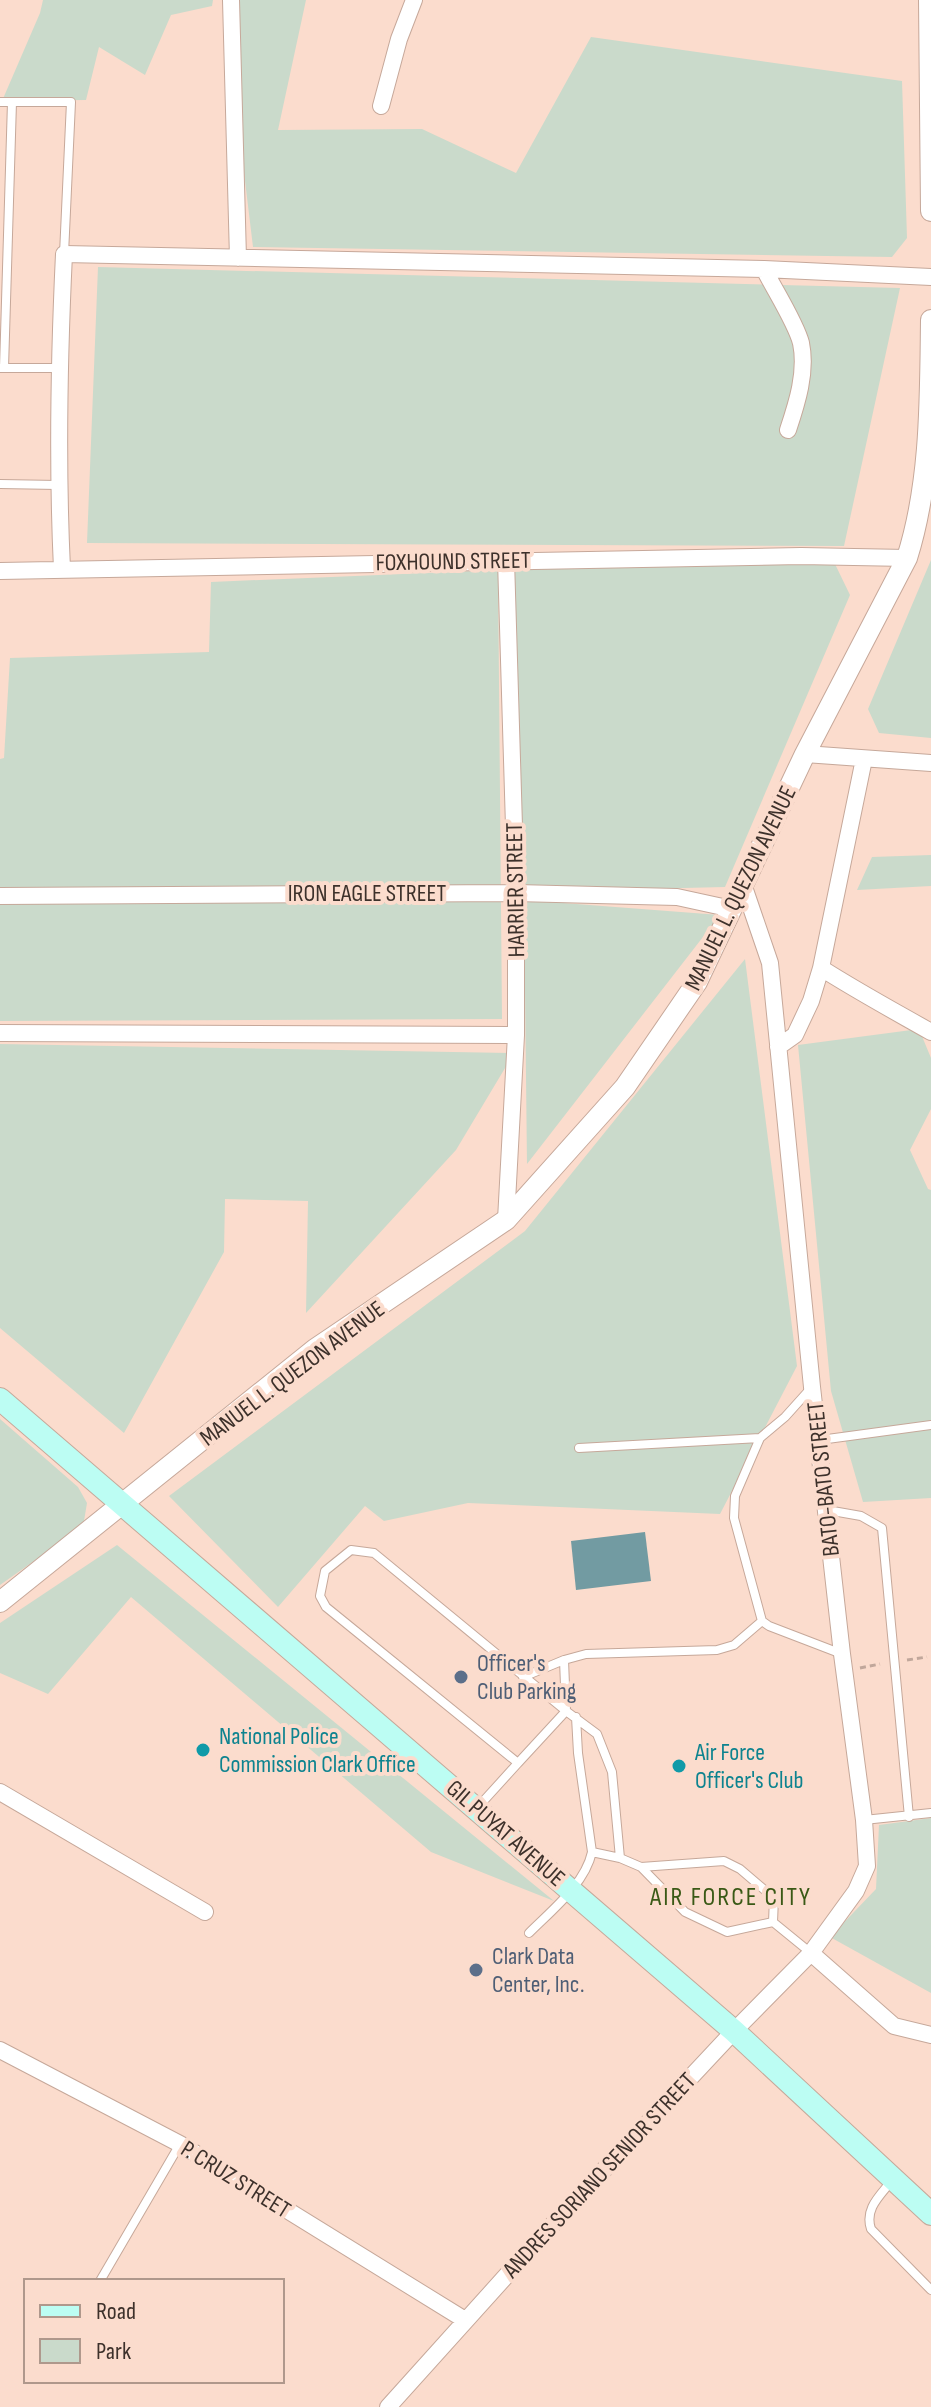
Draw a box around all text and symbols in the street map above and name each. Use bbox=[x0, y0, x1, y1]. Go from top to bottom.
street label: FOXHOUND STREET bbox=[375, 546, 531, 577]
street label: MANUEL L. QUEZON AVENUE bbox=[678, 781, 803, 995]
street label: HARRIER STREET bbox=[500, 822, 531, 958]
street label: IRON EAGLE STREET bbox=[288, 879, 447, 908]
street label: MANUEL L. QUEZON AVENUE bbox=[194, 1294, 390, 1452]
street label: BATO-BATO STREET bbox=[801, 1400, 846, 1558]
place label: Officer's Club Parking bbox=[477, 1649, 576, 1706]
marker: Officer's Club Parking bbox=[452, 1668, 470, 1686]
place label: National Police Commission Clark Office bbox=[219, 1722, 416, 1779]
place label: Air Force Officer's Club bbox=[694, 1738, 804, 1795]
marker: National Police Commission Clark Office bbox=[194, 1741, 212, 1759]
marker: Air Force Officer's Club bbox=[670, 1757, 688, 1775]
street label: GIL PUYAT AVENUE bbox=[440, 1774, 571, 1893]
district label: AIR FORCE CITY bbox=[649, 1882, 812, 1913]
place label: Clark Data Center, Inc. bbox=[492, 1942, 584, 1999]
marker: Clark Data Center, Inc. bbox=[467, 1961, 485, 1979]
street label: ANDRES SORIANO SENIOR STREET bbox=[496, 2067, 702, 2285]
street label: P. CRUZ STREET bbox=[176, 2134, 296, 2225]
legend bbox=[24, 2279, 284, 2383]
text: Road bbox=[96, 2297, 136, 2326]
text: Park bbox=[96, 2337, 131, 2366]

